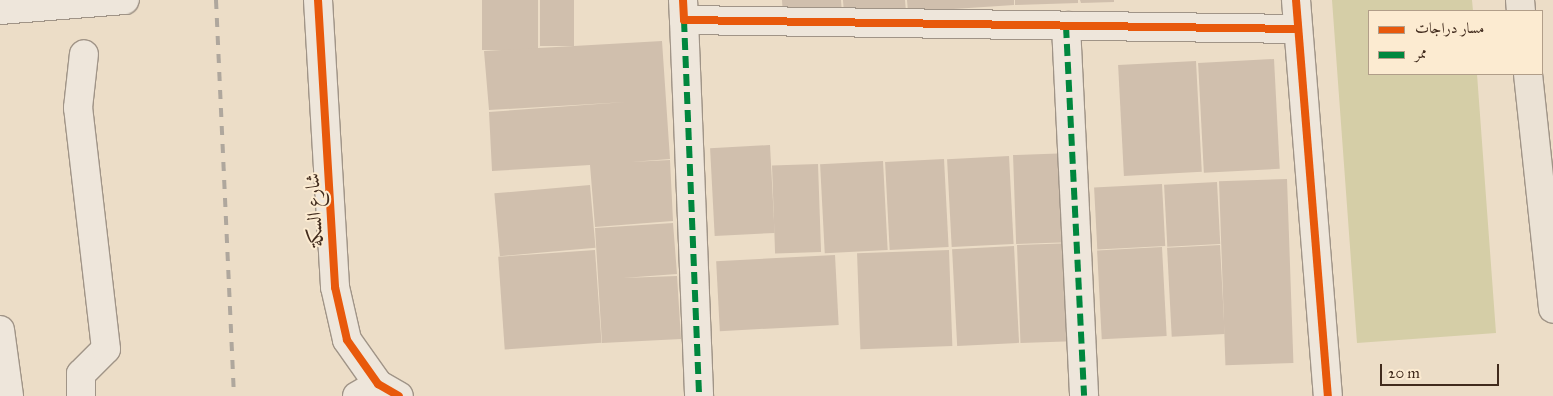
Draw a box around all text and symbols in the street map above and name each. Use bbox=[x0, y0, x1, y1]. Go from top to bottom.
legend bbox=[1368, 10, 1543, 75]
text: مسار دراجات bbox=[1415, 19, 1484, 37]
text: ممر bbox=[1415, 44, 1427, 62]
street label: شارع السكة bbox=[300, 172, 328, 248]
scale bar bbox=[1383, 354, 1502, 386]
text: 20 m bbox=[1388, 364, 1420, 382]

